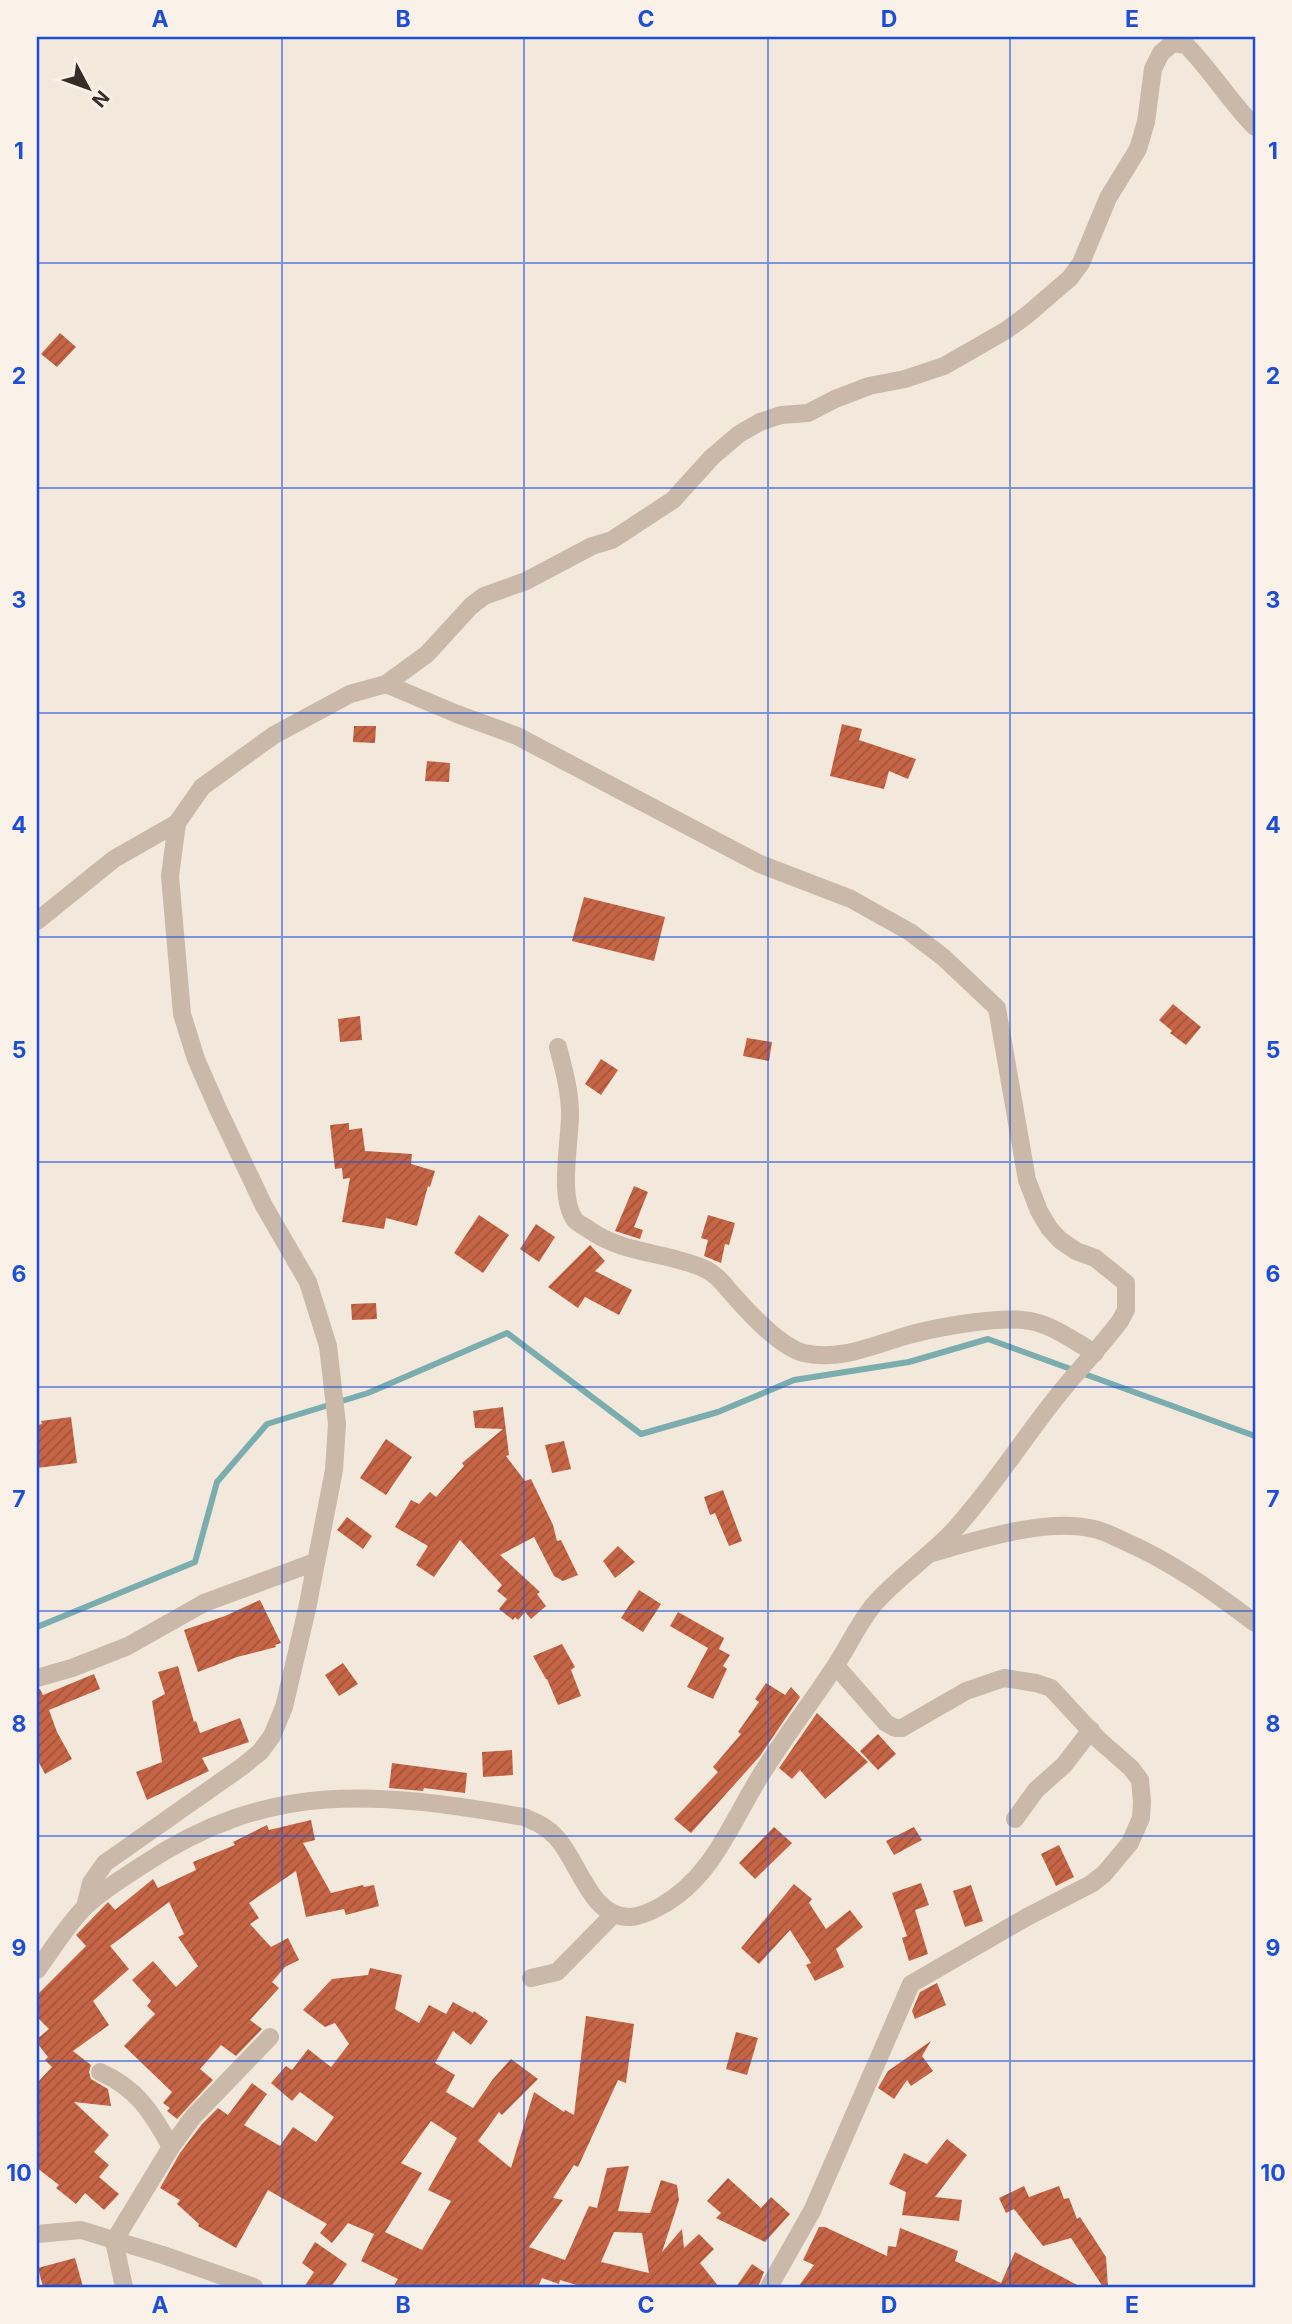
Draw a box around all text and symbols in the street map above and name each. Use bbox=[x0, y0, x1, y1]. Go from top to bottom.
text: A bbox=[151, 5, 169, 33]
text: B bbox=[395, 5, 411, 33]
text: C bbox=[637, 5, 655, 33]
text: D bbox=[881, 5, 897, 33]
text: E bbox=[1125, 5, 1139, 33]
north arrow bbox=[52, 52, 122, 122]
text: N bbox=[87, 86, 114, 112]
text: 1 bbox=[14, 137, 24, 165]
text: 1 bbox=[1268, 137, 1278, 165]
text: 2 bbox=[12, 362, 26, 390]
text: 2 bbox=[1266, 362, 1280, 390]
text: 3 bbox=[12, 586, 26, 614]
text: 3 bbox=[1266, 586, 1280, 614]
text: 4 bbox=[11, 811, 27, 839]
text: 4 bbox=[1265, 811, 1281, 839]
text: 5 bbox=[12, 1036, 26, 1064]
text: 5 bbox=[1266, 1036, 1280, 1064]
text: 6 bbox=[12, 1260, 26, 1288]
text: 6 bbox=[1266, 1260, 1280, 1288]
text: 7 bbox=[12, 1485, 26, 1513]
text: 7 bbox=[1266, 1485, 1280, 1513]
text: 8 bbox=[12, 1710, 26, 1738]
text: 8 bbox=[1266, 1710, 1280, 1738]
text: 9 bbox=[12, 1934, 26, 1962]
text: 9 bbox=[1266, 1934, 1280, 1962]
text: 10 bbox=[6, 2159, 32, 2187]
text: 10 bbox=[1260, 2159, 1286, 2187]
text: A bbox=[151, 2291, 169, 2319]
text: B bbox=[395, 2291, 411, 2319]
text: C bbox=[637, 2291, 655, 2319]
text: D bbox=[881, 2291, 897, 2319]
text: E bbox=[1125, 2291, 1139, 2319]

